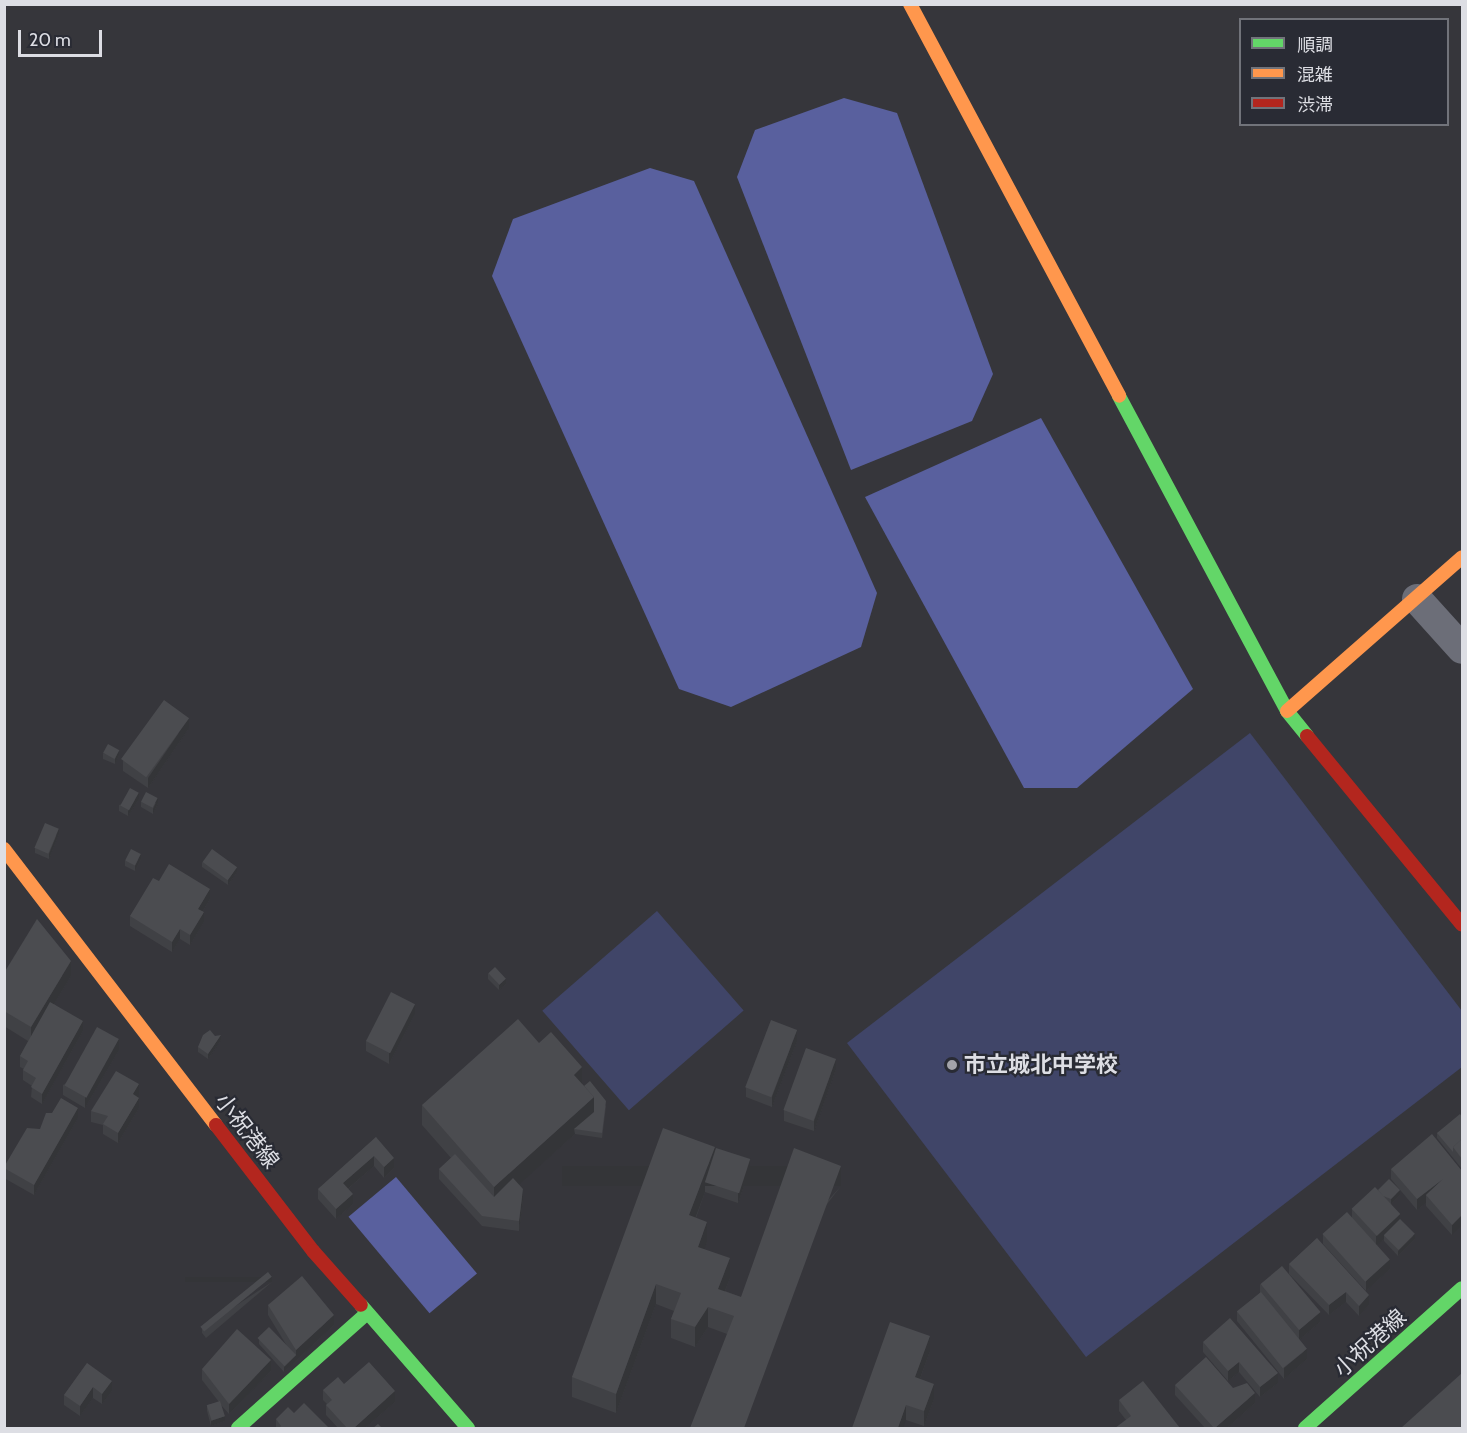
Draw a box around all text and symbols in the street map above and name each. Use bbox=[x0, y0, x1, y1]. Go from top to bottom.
scale bar bbox=[21, 18, 105, 56]
legend bbox=[1239, 18, 1449, 126]
text: 20 m bbox=[29, 29, 71, 51]
text: 順調 bbox=[1297, 34, 1333, 56]
text: 混雑 bbox=[1297, 64, 1333, 86]
text: 渋滞 bbox=[1297, 94, 1333, 116]
place label: 市立城北中学校 bbox=[964, 1052, 1118, 1078]
marker: 市立城北中学校 bbox=[945, 1058, 959, 1072]
street label: 小祝港線 bbox=[210, 1088, 284, 1174]
street label: 小祝港線 bbox=[1328, 1304, 1412, 1382]

